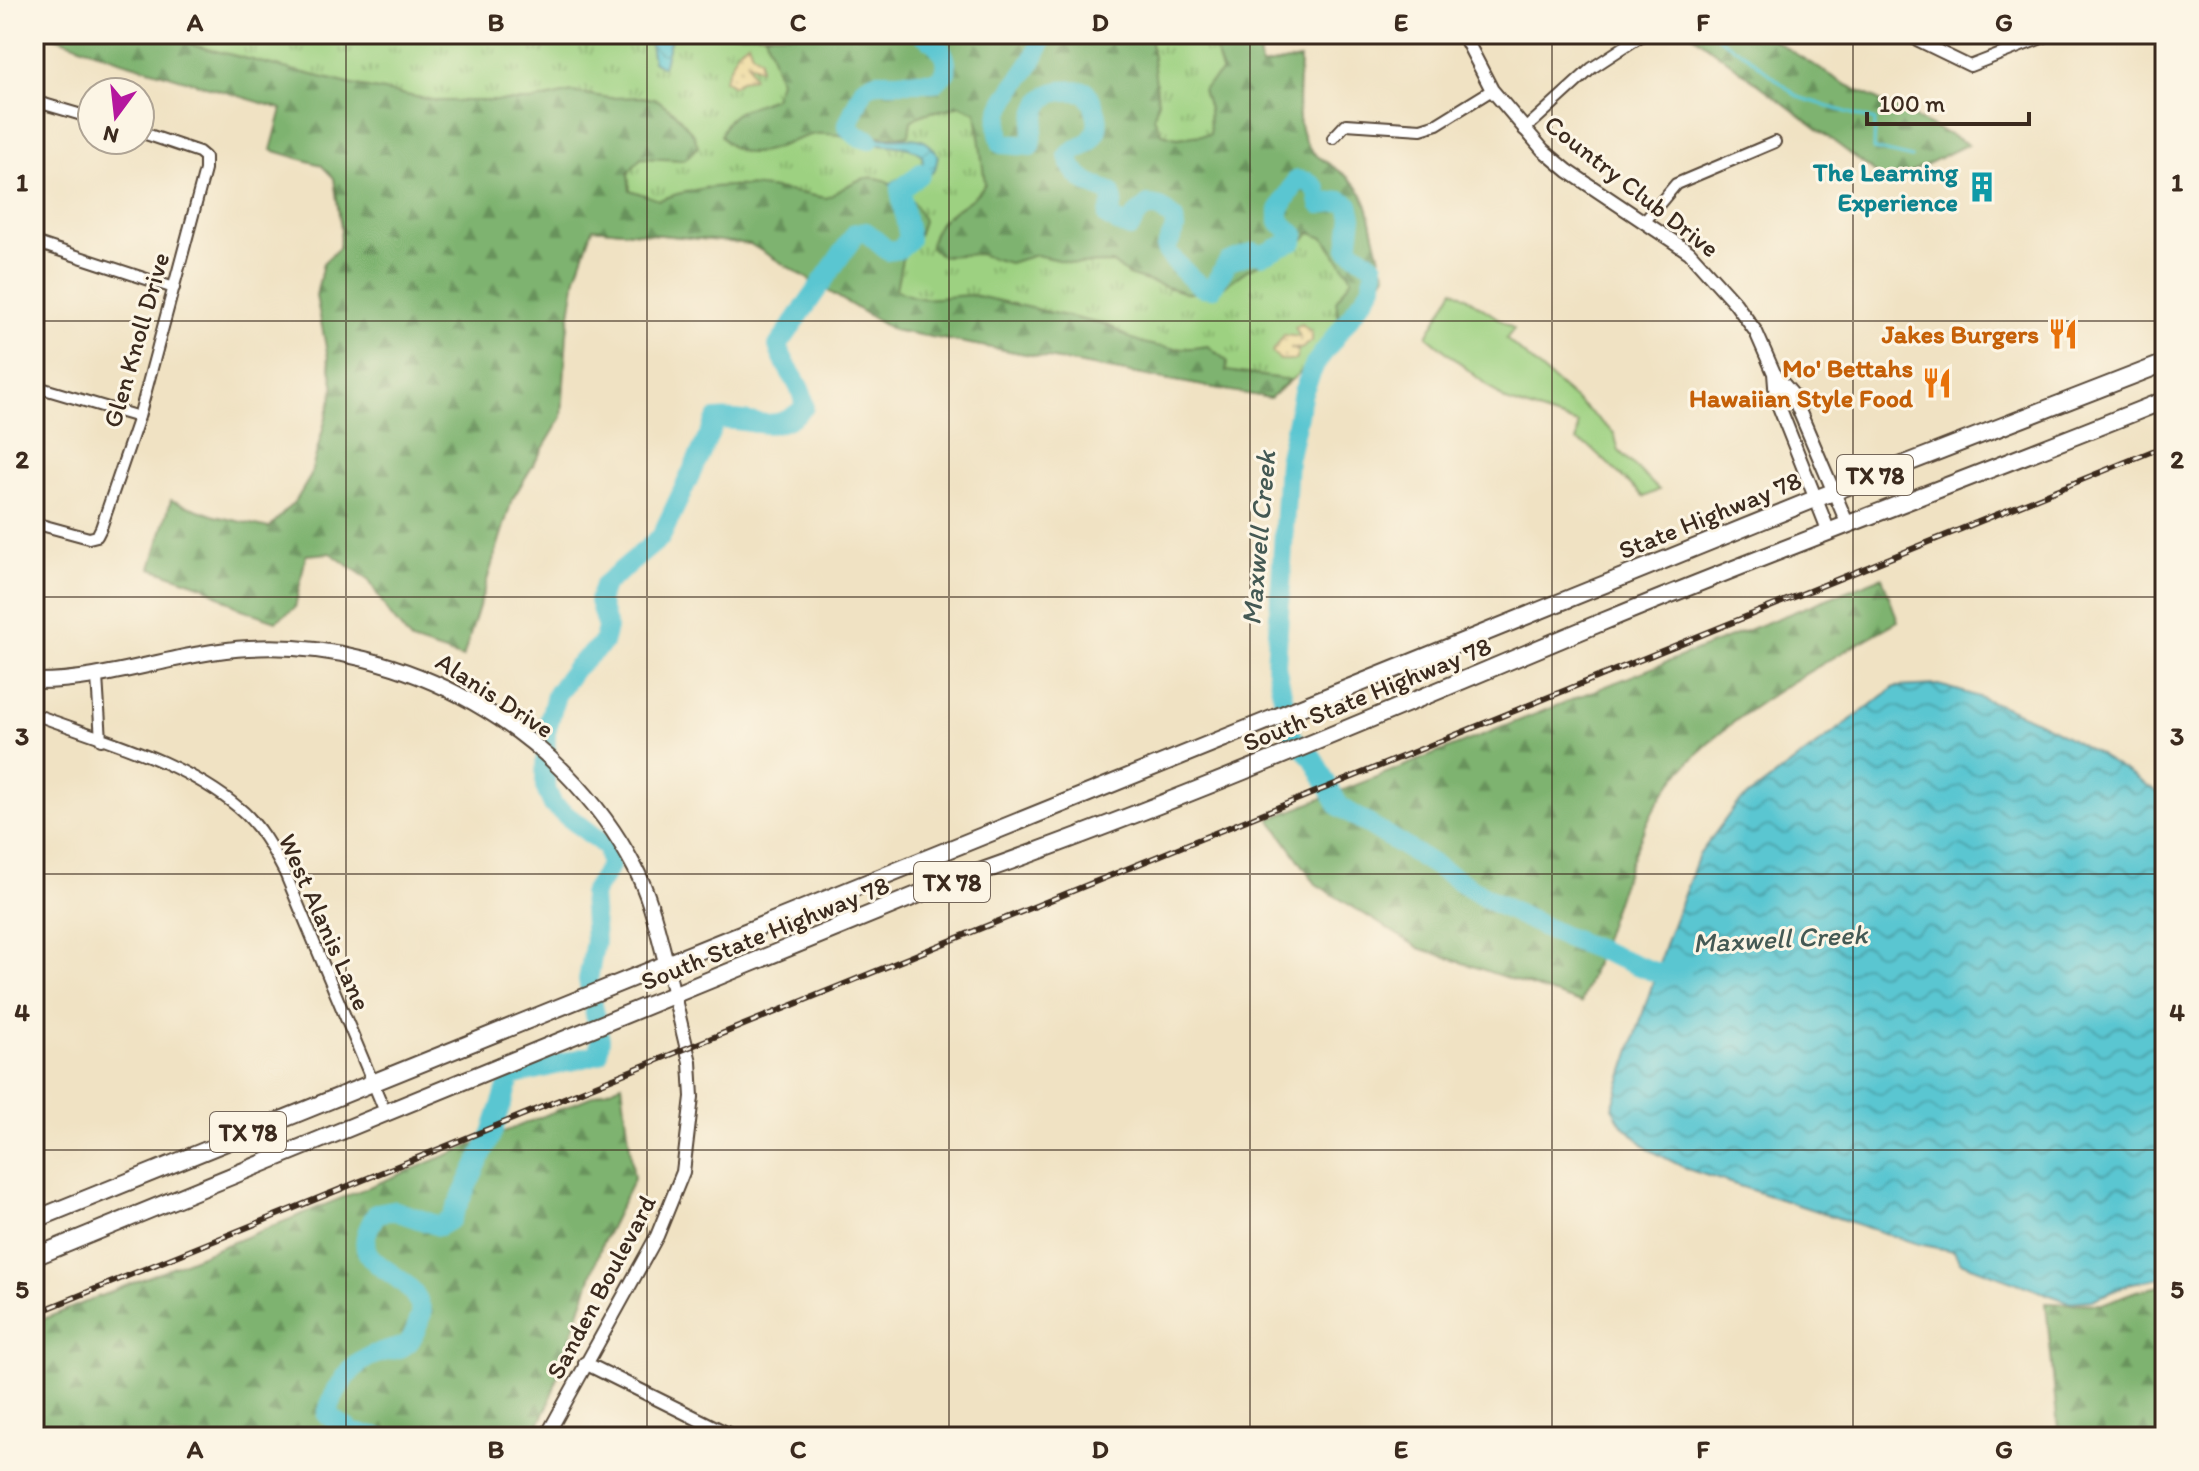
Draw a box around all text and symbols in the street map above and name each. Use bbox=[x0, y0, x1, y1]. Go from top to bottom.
text: A bbox=[186, 6, 204, 38]
text: B bbox=[488, 6, 505, 38]
text: C bbox=[790, 6, 807, 38]
text: D bbox=[1091, 6, 1109, 38]
text: E bbox=[1394, 6, 1408, 38]
text: F bbox=[1696, 6, 1710, 38]
text: G bbox=[1995, 6, 2013, 38]
north arrow bbox=[76, 76, 156, 156]
scale bar bbox=[1867, 76, 2029, 126]
text: 100 m bbox=[1879, 89, 1945, 118]
street label: Country Club Drive bbox=[1538, 108, 1726, 264]
text: N bbox=[100, 120, 122, 150]
place label: The Learning Experience bbox=[1812, 156, 1959, 218]
text: 1 bbox=[16, 166, 28, 198]
text: 1 bbox=[2171, 166, 2183, 198]
building icon: The Learning Experience bbox=[1965, 170, 1999, 204]
street label: Glen Knoll Drive bbox=[96, 249, 176, 431]
restaurant icon: Jakes Burgers bbox=[2046, 317, 2080, 351]
place label: Jakes Burgers bbox=[1881, 318, 2039, 350]
place label: Mo' Bettahs Hawaiian Style Food bbox=[1689, 352, 1914, 414]
restaurant icon: Mo' Bettahs Hawaiian Style Food bbox=[1920, 366, 1954, 400]
text: 2 bbox=[15, 443, 29, 475]
text: 2 bbox=[2170, 443, 2184, 475]
water label: Maxwell Creek bbox=[1233, 448, 1283, 627]
road number: TX 78 bbox=[1837, 455, 1913, 495]
street label: State Highway 78 bbox=[1614, 464, 1806, 566]
street label: South State Highway 78 bbox=[1238, 630, 1496, 758]
street label: Alanis Drive bbox=[430, 645, 560, 745]
text: 3 bbox=[15, 720, 29, 752]
text: 3 bbox=[2170, 720, 2184, 752]
street label: West Alanis Lane bbox=[272, 829, 378, 1015]
road number: TX 78 bbox=[914, 862, 990, 902]
street label: South State Highway 78 bbox=[636, 869, 894, 997]
water label: Maxwell Creek bbox=[1692, 916, 1870, 960]
text: 4 bbox=[14, 996, 30, 1028]
text: 4 bbox=[2169, 996, 2185, 1028]
road number: TX 78 bbox=[210, 1112, 286, 1152]
street label: Sanden Boulevard bbox=[539, 1189, 663, 1385]
text: 5 bbox=[15, 1273, 29, 1305]
text: 5 bbox=[2170, 1273, 2184, 1305]
text: A bbox=[186, 1433, 204, 1465]
text: B bbox=[488, 1433, 505, 1465]
text: C bbox=[790, 1433, 807, 1465]
text: D bbox=[1091, 1433, 1109, 1465]
text: E bbox=[1394, 1433, 1408, 1465]
text: F bbox=[1696, 1433, 1710, 1465]
text: G bbox=[1995, 1433, 2013, 1465]

